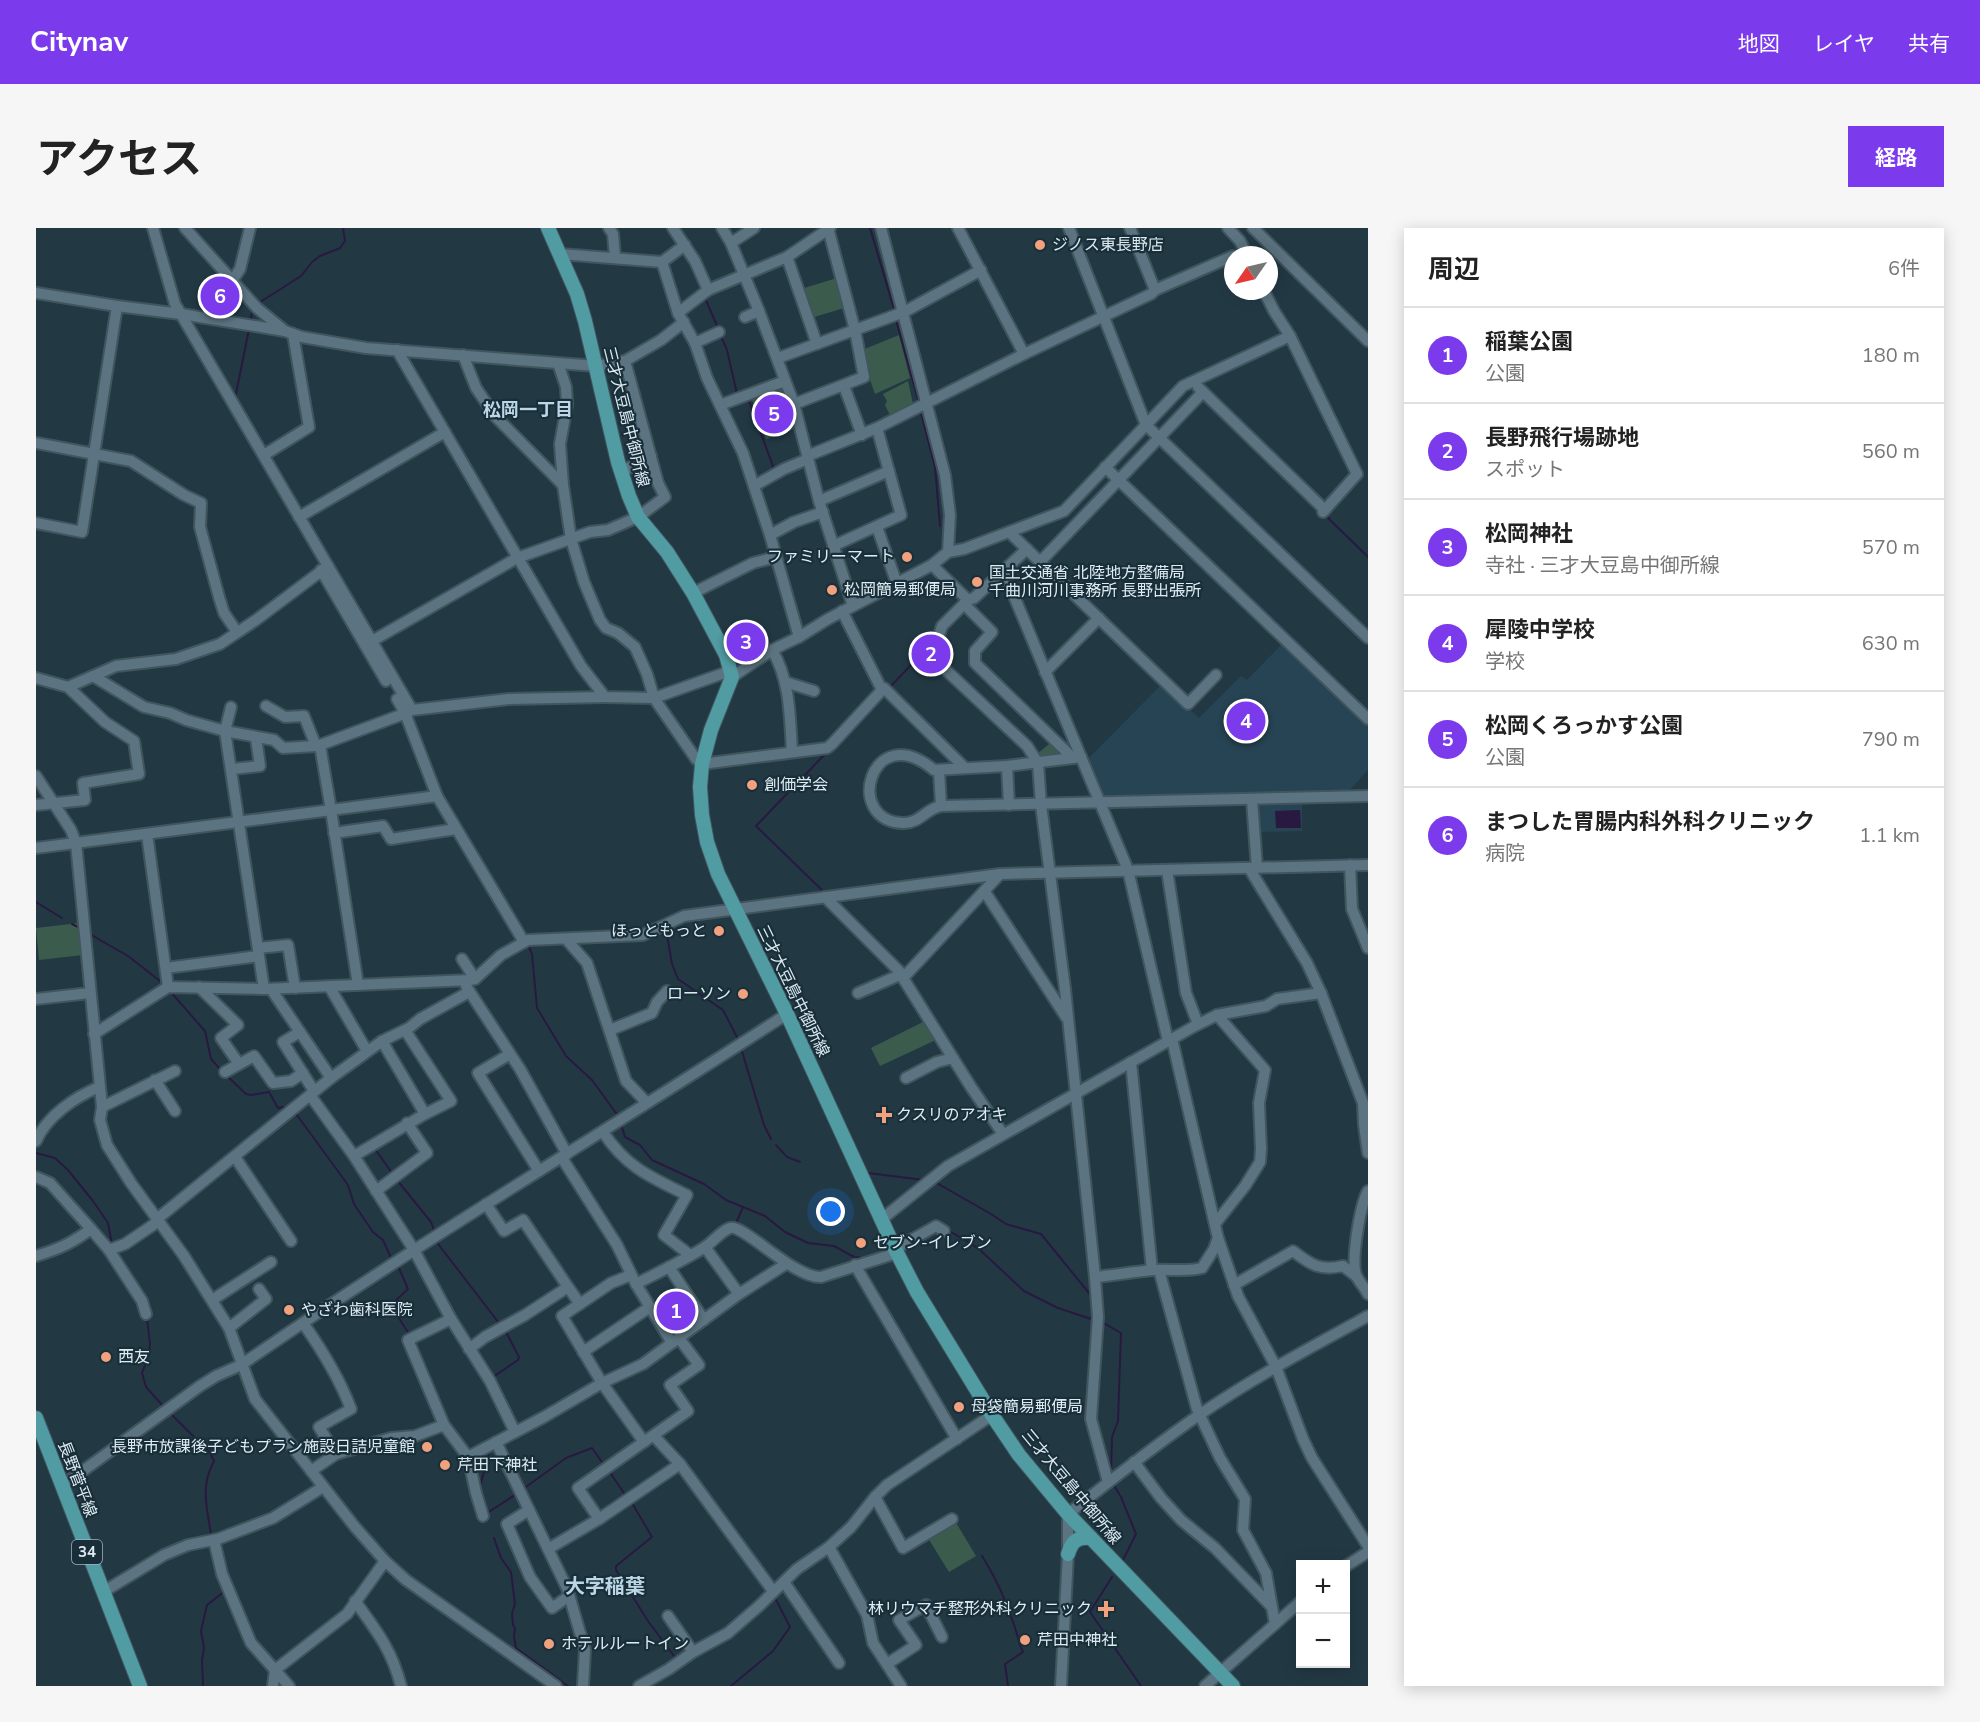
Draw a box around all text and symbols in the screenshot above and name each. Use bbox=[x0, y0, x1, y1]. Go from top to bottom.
text: Citynav bbox=[30, 23, 128, 61]
text: 地図 bbox=[1738, 30, 1780, 58]
text: レイヤ bbox=[1813, 30, 1875, 58]
text: 共有 bbox=[1908, 30, 1950, 58]
button: 経路 bbox=[1848, 126, 1944, 187]
text: アクセス bbox=[36, 131, 202, 188]
place label: ジノス東長野店 bbox=[1052, 234, 1164, 256]
marker: ジノス東長野店 bbox=[1033, 238, 1047, 252]
north arrow bbox=[1224, 246, 1278, 300]
text: 周辺 bbox=[1428, 252, 1480, 287]
text: 6件 bbox=[1888, 255, 1920, 282]
pin: 6 bbox=[200, 274, 240, 318]
text: 稲葉公園 bbox=[1485, 327, 1573, 357]
text: 1 bbox=[1442, 342, 1454, 369]
text: 180 m bbox=[1862, 342, 1920, 369]
street label: 三才大豆島中御所線 bbox=[598, 344, 654, 490]
text: 公園 bbox=[1485, 360, 1525, 387]
pin: 5 bbox=[754, 392, 794, 436]
district label: 松岡一丁目 bbox=[483, 398, 573, 422]
text: 長野飛行場跡地 bbox=[1485, 423, 1639, 453]
text: 2 bbox=[1442, 438, 1454, 465]
text: 560 m bbox=[1862, 438, 1920, 465]
text: スポット bbox=[1485, 456, 1565, 483]
text: 松岡神社 bbox=[1485, 519, 1573, 549]
text: 3 bbox=[1442, 534, 1454, 561]
text: 570 m bbox=[1862, 534, 1920, 561]
place label: ファミリーマート bbox=[767, 546, 895, 568]
marker: ファミリーマート bbox=[900, 550, 914, 564]
text: 寺社 · 三才大豆島中御所線 bbox=[1485, 552, 1720, 579]
place label: 国土交通省 北陸地方整備局 千曲川河川事務所 長野出張所 bbox=[989, 562, 1201, 602]
marker: 国土交通省 北陸地方整備局 千曲川河川事務所 長野出張所 bbox=[970, 575, 984, 589]
place label: 松岡簡易郵便局 bbox=[844, 579, 956, 601]
marker: 松岡簡易郵便局 bbox=[825, 583, 839, 597]
text: 犀陵中学校 bbox=[1485, 615, 1595, 645]
pin: 3 bbox=[726, 620, 766, 664]
text: 4 bbox=[1442, 630, 1454, 657]
text: 630 m bbox=[1862, 630, 1920, 657]
pin: 2 bbox=[912, 632, 950, 676]
text: 学校 bbox=[1485, 648, 1525, 675]
pin: 4 bbox=[1226, 698, 1266, 744]
text: 松岡くろっかす公園 bbox=[1485, 711, 1683, 741]
text: 5 bbox=[1442, 726, 1454, 753]
text: 790 m bbox=[1862, 726, 1920, 753]
text: 公園 bbox=[1485, 744, 1525, 771]
place label: 創価学会 bbox=[764, 774, 828, 796]
marker: 創価学会 bbox=[745, 778, 759, 792]
text: まつした胃腸内科外科クリニック bbox=[1485, 807, 1815, 837]
text: 6 bbox=[1442, 822, 1454, 849]
text: 1.1 km bbox=[1859, 822, 1920, 849]
text: 病院 bbox=[1485, 840, 1525, 867]
place label: ほっともっと bbox=[611, 920, 707, 942]
street label: 三才大豆島中御所線 bbox=[752, 921, 834, 1061]
marker: ほっともっと bbox=[712, 924, 726, 938]
place label: ローソン bbox=[667, 983, 731, 1005]
marker: ローソン bbox=[736, 987, 750, 1001]
place label: クスリのアオキ bbox=[896, 1104, 1008, 1126]
marker: クスリのアオキ bbox=[877, 1108, 891, 1122]
your location bbox=[816, 1197, 845, 1226]
place label: セブン-イレブン bbox=[873, 1232, 992, 1254]
marker: セブン-イレブン bbox=[854, 1236, 868, 1250]
pin: 1 bbox=[656, 1288, 696, 1334]
place label: やざわ歯科医院 bbox=[301, 1299, 413, 1321]
marker: やざわ歯科医院 bbox=[282, 1303, 296, 1317]
place label: 西友 bbox=[118, 1346, 150, 1368]
marker: 西友 bbox=[99, 1350, 113, 1364]
place label: 母袋簡易郵便局 bbox=[971, 1396, 1083, 1418]
marker: 母袋簡易郵便局 bbox=[952, 1400, 966, 1414]
street label: 三才大豆島中御所線 bbox=[1016, 1425, 1126, 1549]
place label: 長野市放課後子どもプラン施設日詰児童館 bbox=[111, 1436, 415, 1458]
street label: 長野菅平線 bbox=[52, 1438, 102, 1520]
marker: 長野市放課後子どもプラン施設日詰児童館 bbox=[420, 1440, 434, 1454]
place label: 芹田下神社 bbox=[457, 1454, 537, 1476]
marker: 芹田下神社 bbox=[438, 1458, 452, 1472]
road number: 34 bbox=[72, 1540, 102, 1564]
map controls bbox=[1296, 1560, 1350, 1668]
button: + bbox=[1296, 1560, 1350, 1614]
district label: 大字稲葉 bbox=[565, 1573, 645, 1600]
place label: 林リウマチ整形外科クリニック bbox=[868, 1598, 1092, 1620]
marker: 林リウマチ整形外科クリニック bbox=[1097, 1600, 1115, 1618]
button: − bbox=[1296, 1614, 1350, 1668]
place label: 芹田中神社 bbox=[1037, 1629, 1117, 1651]
place label: ホテルルートイン bbox=[561, 1633, 689, 1655]
marker: 芹田中神社 bbox=[1018, 1633, 1032, 1647]
marker: ホテルルートイン bbox=[542, 1637, 556, 1651]

